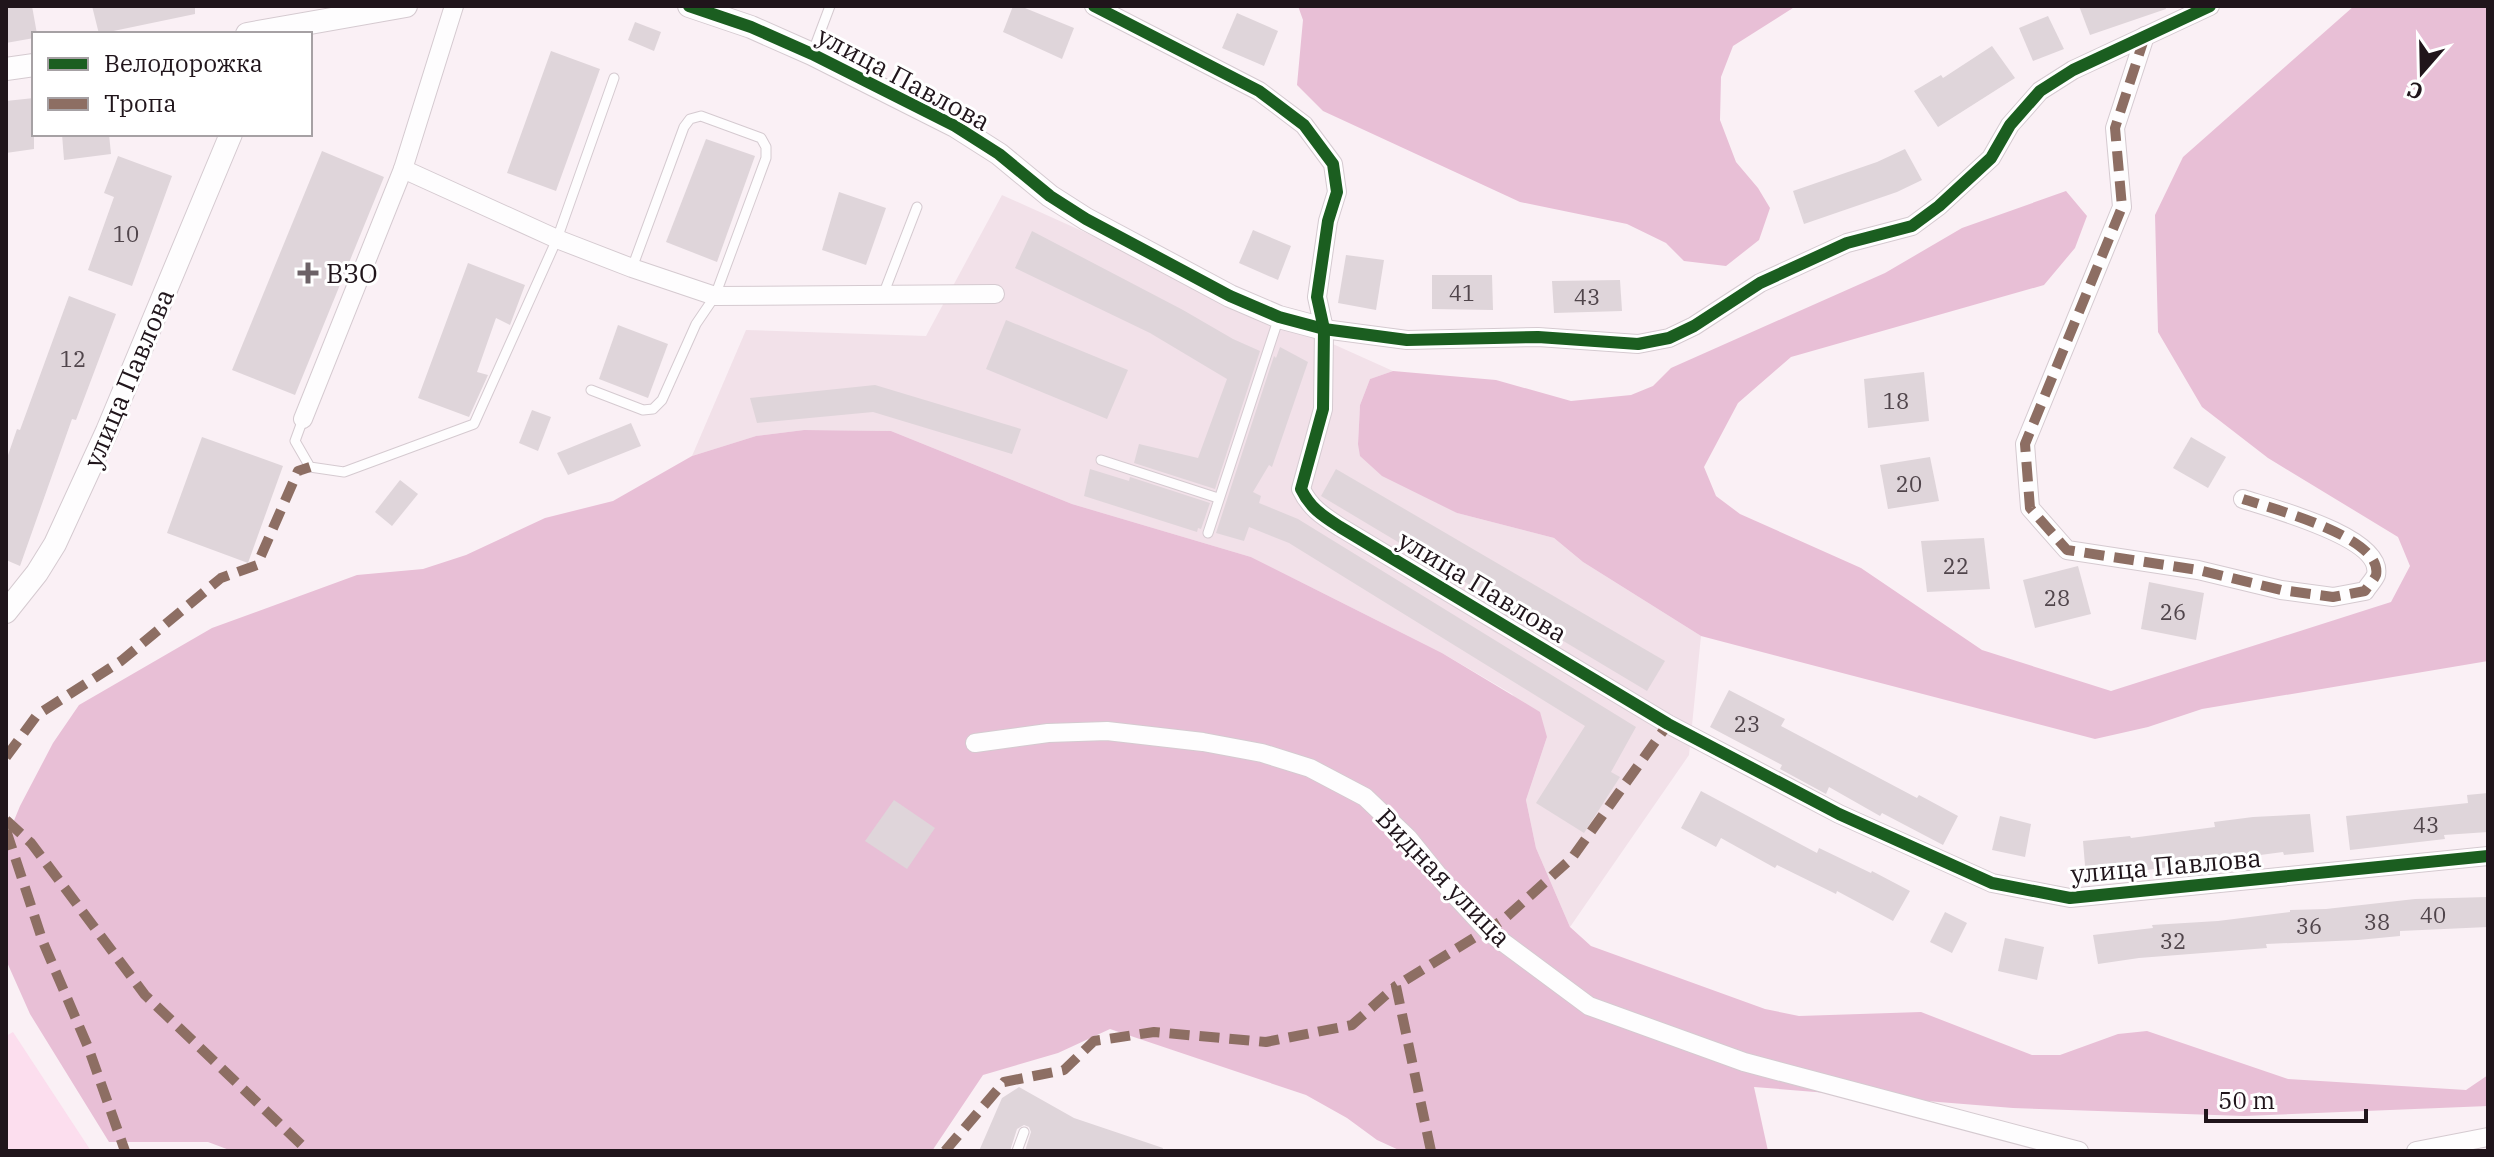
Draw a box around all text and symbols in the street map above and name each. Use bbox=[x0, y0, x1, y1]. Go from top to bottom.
street label: улица Павлова bbox=[811, 18, 997, 138]
legend bbox=[32, 32, 312, 136]
north arrow bbox=[2382, 32, 2462, 112]
text: Велодорожка bbox=[104, 47, 263, 79]
text: С bbox=[2403, 75, 2427, 107]
text: Тропа bbox=[104, 87, 176, 119]
house number: 10 bbox=[113, 219, 139, 248]
place label: ВЗО bbox=[326, 256, 378, 290]
marker: ВЗО bbox=[297, 262, 319, 284]
house number: 41 bbox=[1449, 278, 1475, 307]
house number: 43 bbox=[1574, 282, 1600, 311]
street label: улица Павлова bbox=[75, 283, 181, 473]
house number: 12 bbox=[60, 344, 86, 373]
house number: 18 bbox=[1883, 386, 1909, 415]
house number: 20 bbox=[1896, 469, 1922, 498]
street label: улица Павлова bbox=[1392, 522, 1574, 650]
house number: 22 bbox=[1943, 551, 1969, 580]
house number: 28 bbox=[2044, 583, 2070, 612]
house number: 26 bbox=[2160, 597, 2186, 626]
house number: 23 bbox=[1734, 709, 1760, 738]
street label: Видная улица bbox=[1369, 800, 1519, 954]
house number: 43 bbox=[2413, 810, 2439, 839]
street label: улица Павлова bbox=[2069, 840, 2263, 890]
house number: 40 bbox=[2420, 900, 2446, 929]
house number: 38 bbox=[2364, 907, 2390, 936]
house number: 36 bbox=[2296, 911, 2322, 940]
house number: 32 bbox=[2160, 926, 2186, 955]
scale bar bbox=[2206, 1073, 2366, 1123]
text: 50 m bbox=[2218, 1084, 2275, 1116]

